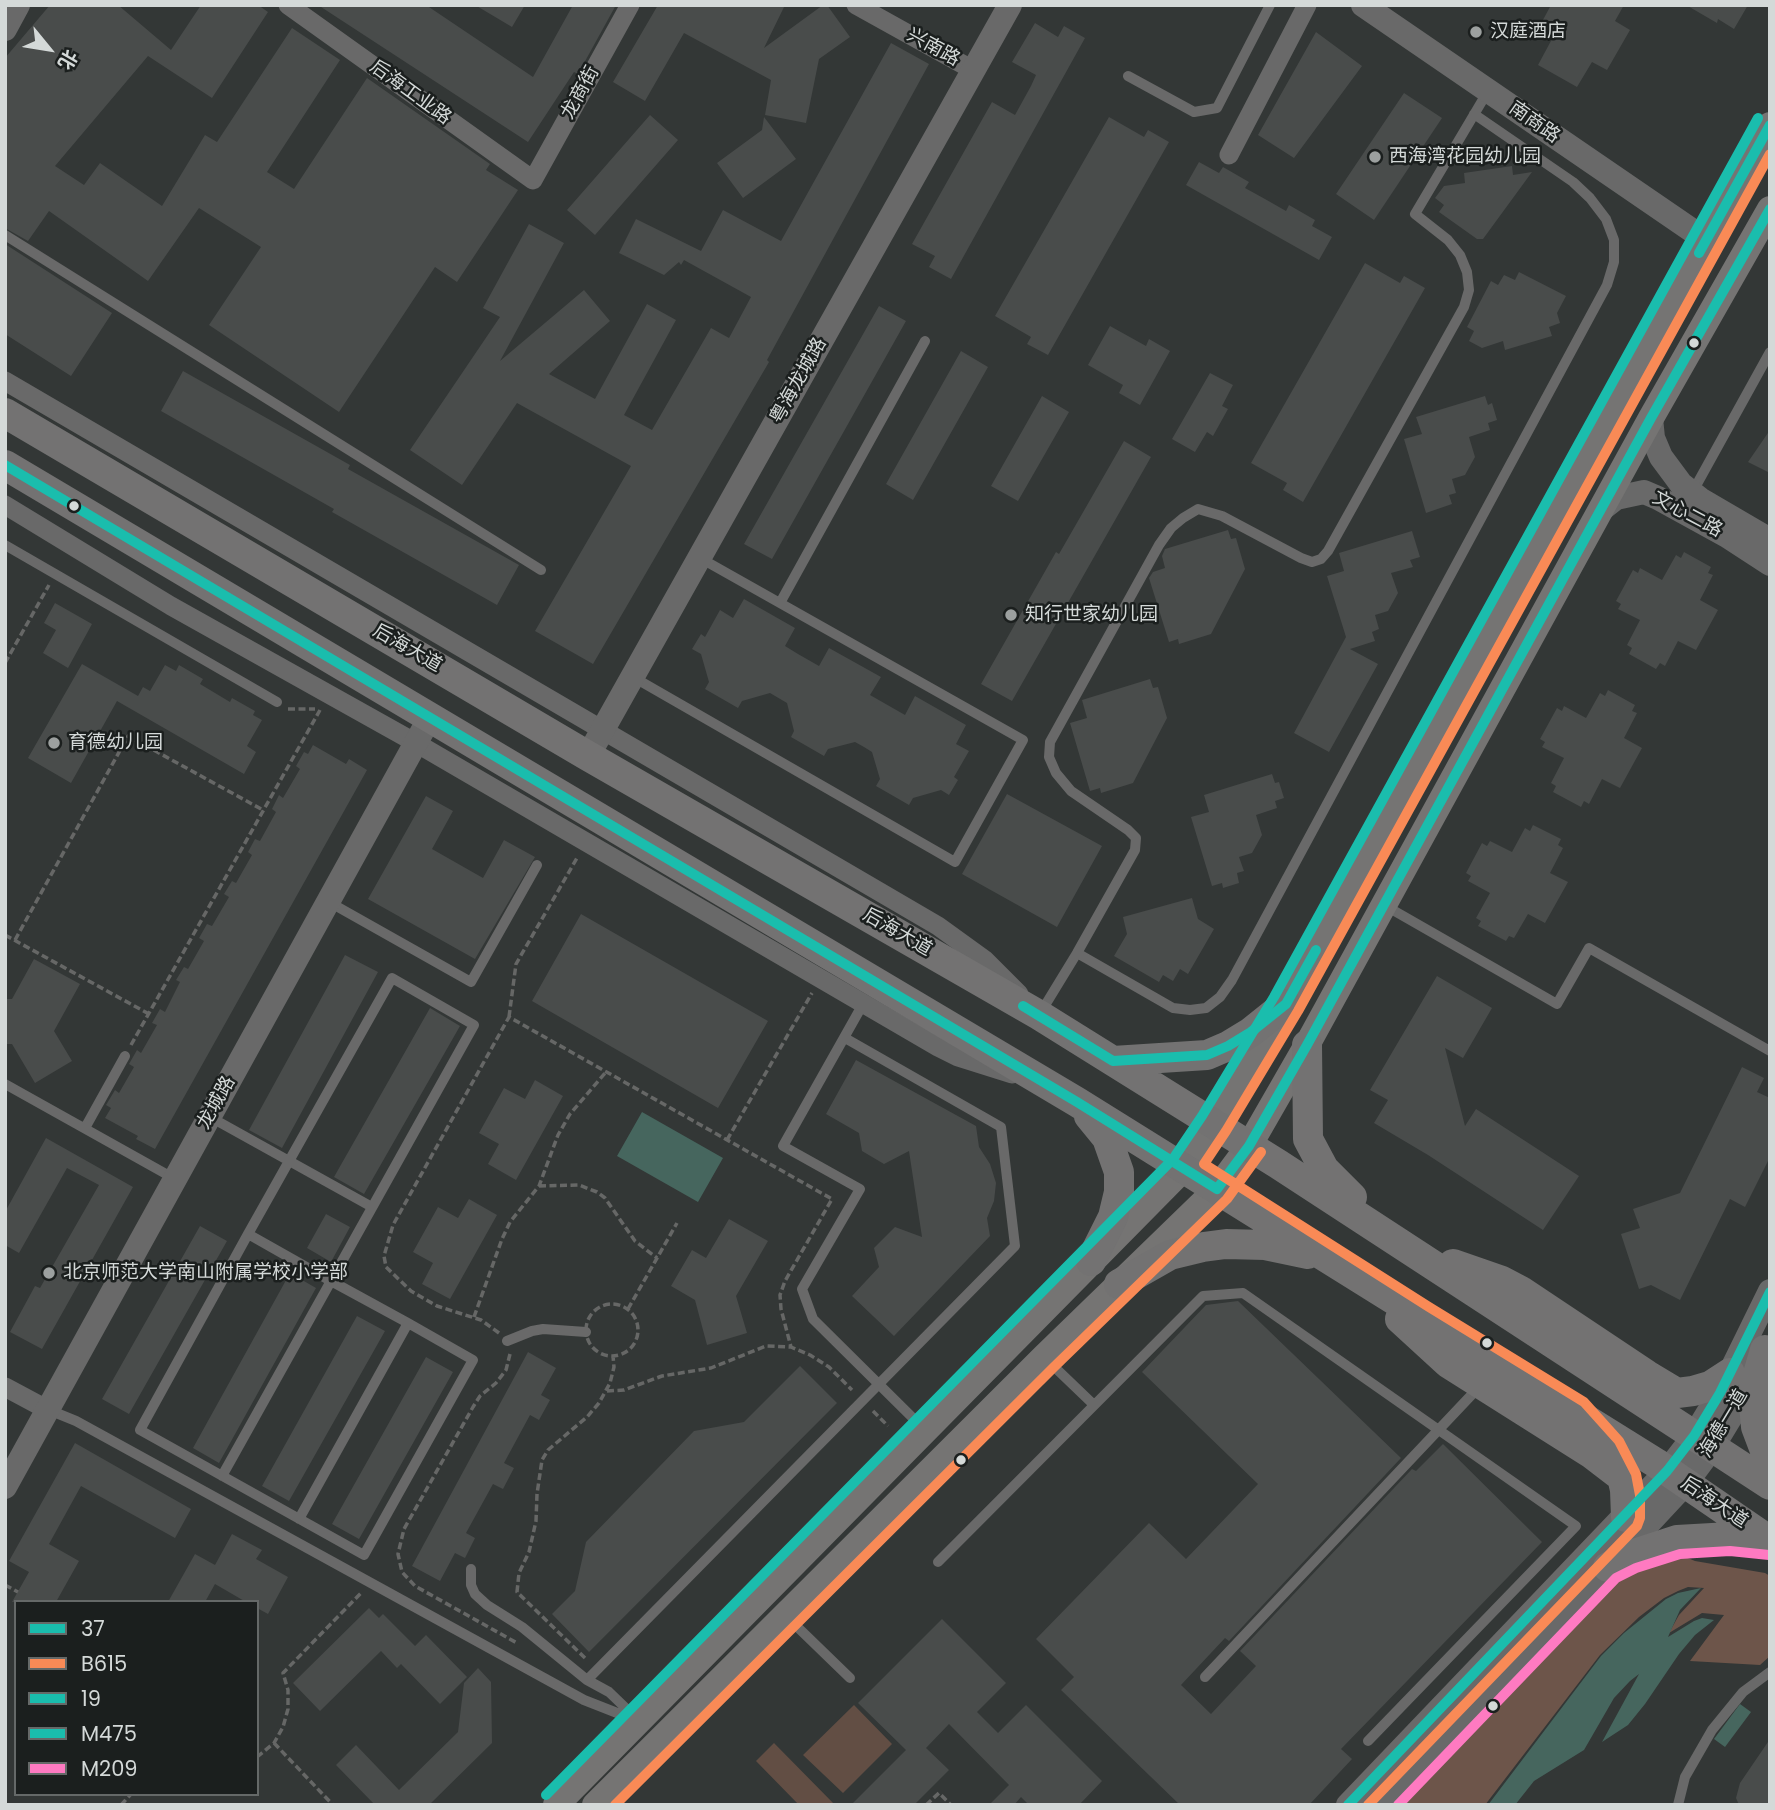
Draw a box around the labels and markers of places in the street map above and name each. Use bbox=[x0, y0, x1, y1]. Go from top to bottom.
place label: 汉庭酒店 bbox=[1490, 21, 1566, 43]
marker: 汉庭酒店 bbox=[1468, 24, 1484, 40]
place label: 西海湾花园幼儿园 bbox=[1389, 146, 1541, 168]
marker: 西海湾花园幼儿园 bbox=[1367, 149, 1383, 165]
unlabelled marker bbox=[1687, 336, 1701, 350]
unlabelled marker bbox=[67, 499, 81, 513]
place label: 知行世家幼儿园 bbox=[1025, 604, 1158, 626]
marker: 知行世家幼儿园 bbox=[1003, 607, 1019, 623]
place label: 育德幼儿园 bbox=[68, 732, 163, 754]
marker: 育德幼儿园 bbox=[46, 735, 62, 751]
place label: 北京师范大学南山附属学校小学部 bbox=[63, 1262, 348, 1284]
marker: 北京师范大学南山附属学校小学部 bbox=[41, 1265, 57, 1281]
unlabelled marker bbox=[1480, 1336, 1494, 1350]
unlabelled marker bbox=[954, 1453, 968, 1467]
unlabelled marker bbox=[1486, 1699, 1500, 1713]

